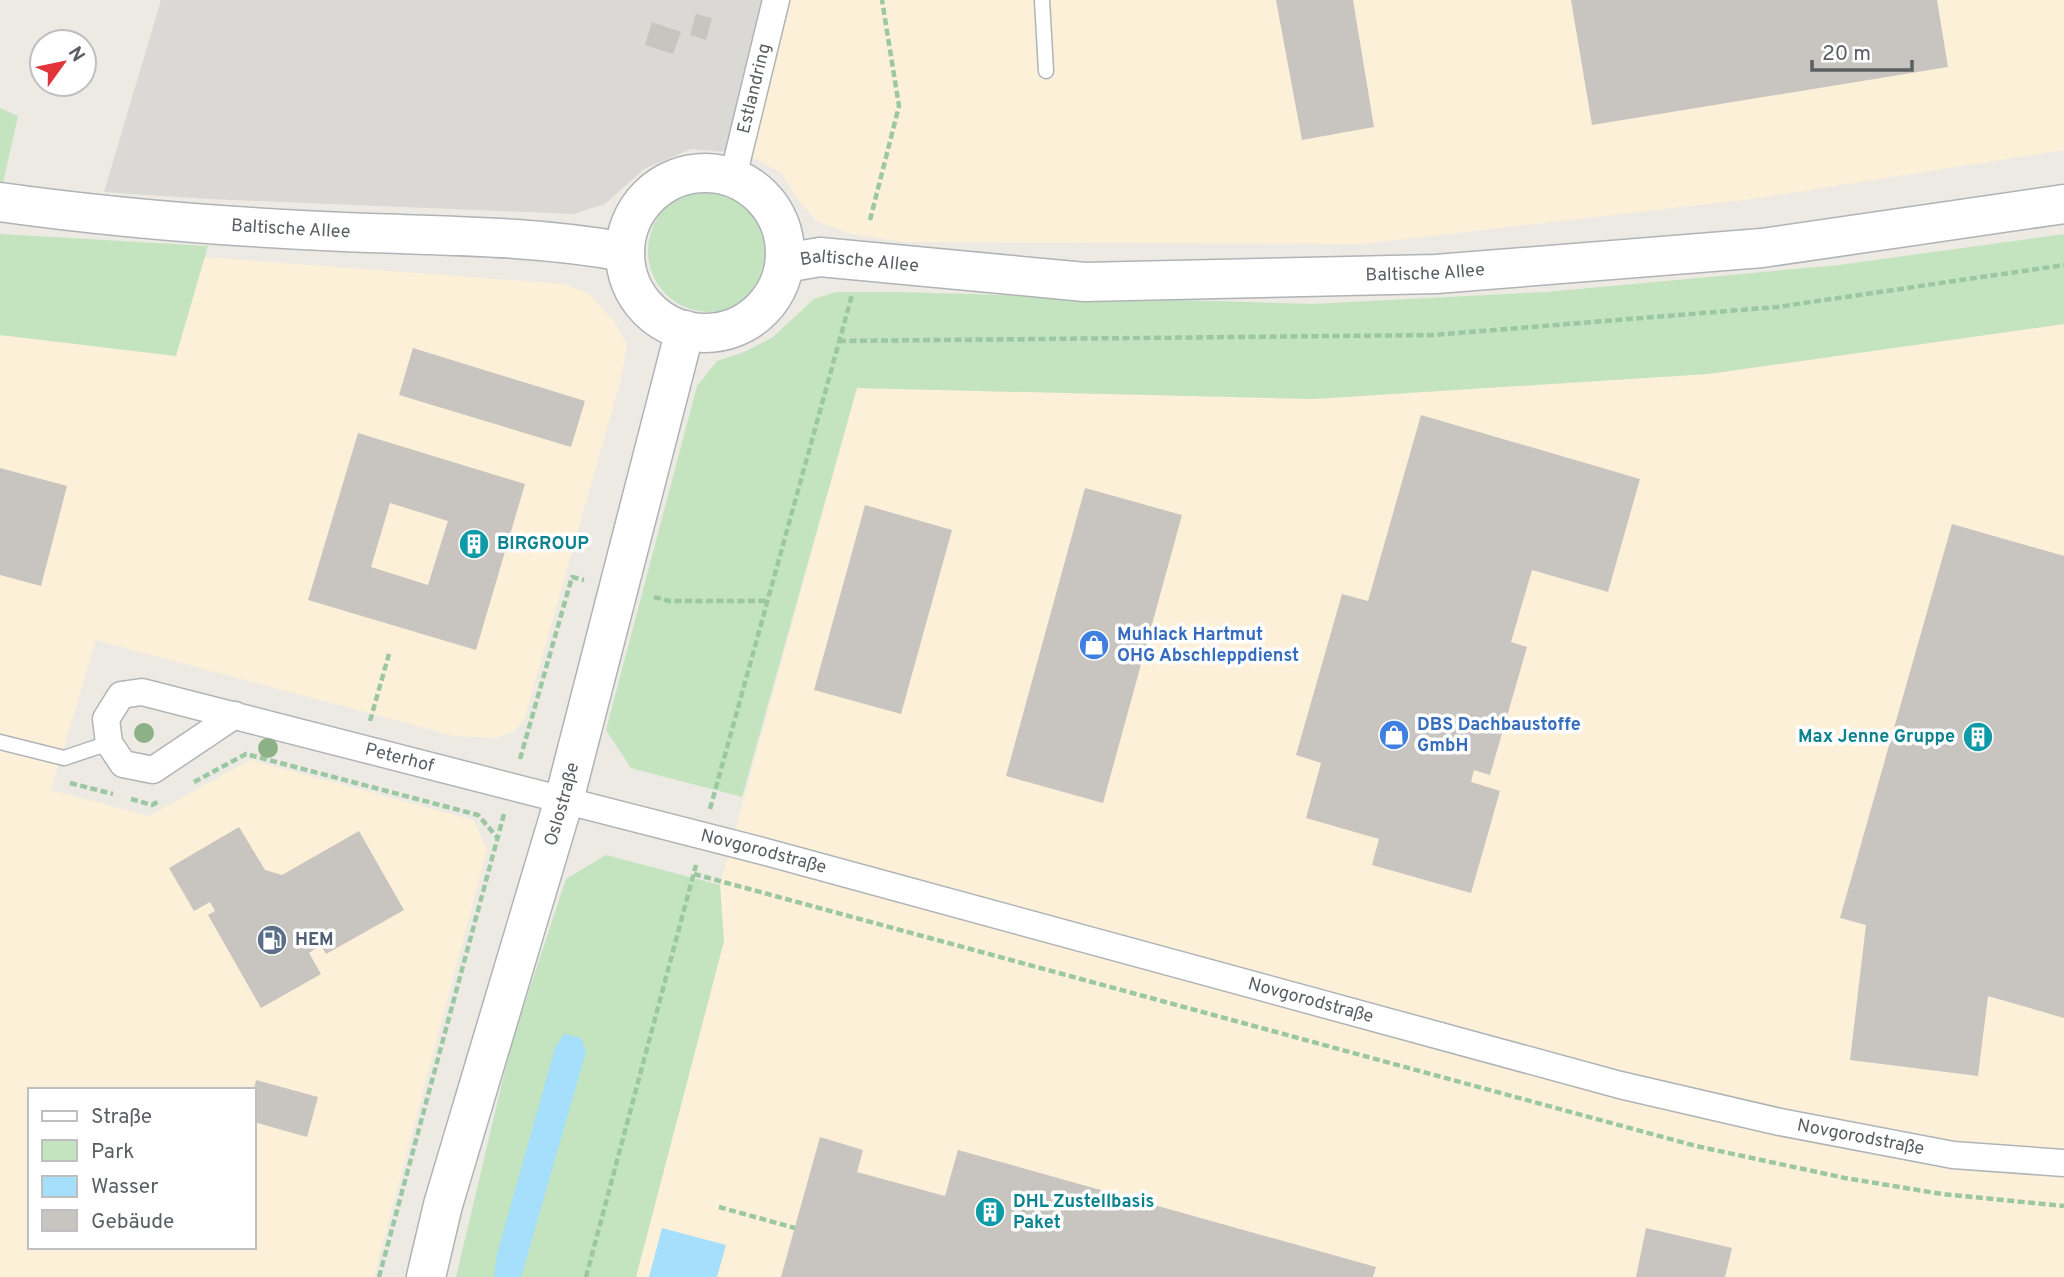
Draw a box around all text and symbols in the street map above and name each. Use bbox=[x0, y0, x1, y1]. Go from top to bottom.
north arrow bbox=[28, 28, 98, 98]
scale bar bbox=[1812, 28, 1912, 72]
street label: Estlandring bbox=[732, 41, 777, 136]
text: 20 m bbox=[1822, 41, 1871, 68]
text: N bbox=[62, 43, 89, 67]
street label: Baltische Allee bbox=[230, 214, 351, 244]
street label: Baltische Allee bbox=[798, 245, 920, 278]
street label: Baltische Allee bbox=[1365, 259, 1486, 287]
building icon: BIRGROUP bbox=[457, 527, 491, 561]
place label: BIRGROUP bbox=[497, 533, 589, 556]
place label: Muhlack Hartmut OHG Abschleppdienst bbox=[1117, 624, 1299, 668]
shop icon: Muhlack Hartmut OHG Abschleppdienst bbox=[1077, 628, 1111, 662]
place label: DBS Dachbaustoffe GmbH bbox=[1417, 714, 1581, 758]
shop icon: DBS Dachbaustoffe GmbH bbox=[1377, 718, 1411, 752]
building icon: Max Jenne Gruppe bbox=[1961, 720, 1995, 754]
place label: Max Jenne Gruppe bbox=[1798, 726, 1955, 749]
street label: Peterhof bbox=[362, 738, 436, 778]
street label: Oslostraße bbox=[539, 760, 585, 849]
street label: Novgorodstraße bbox=[698, 824, 829, 879]
fuel station icon: HEM bbox=[255, 923, 289, 957]
place label: HEM bbox=[295, 929, 334, 952]
street label: Novgorodstraße bbox=[1245, 973, 1376, 1029]
legend bbox=[28, 1088, 256, 1249]
text: Straße bbox=[91, 1104, 152, 1131]
street label: Novgorodstraße bbox=[1795, 1114, 1926, 1161]
text: Park bbox=[91, 1139, 134, 1166]
text: Wasser bbox=[91, 1174, 158, 1201]
place label: DHL Zustellbasis Paket bbox=[1013, 1191, 1154, 1235]
building icon: DHL Zustellbasis Paket bbox=[973, 1195, 1007, 1229]
text: Gebäude bbox=[91, 1209, 174, 1236]

